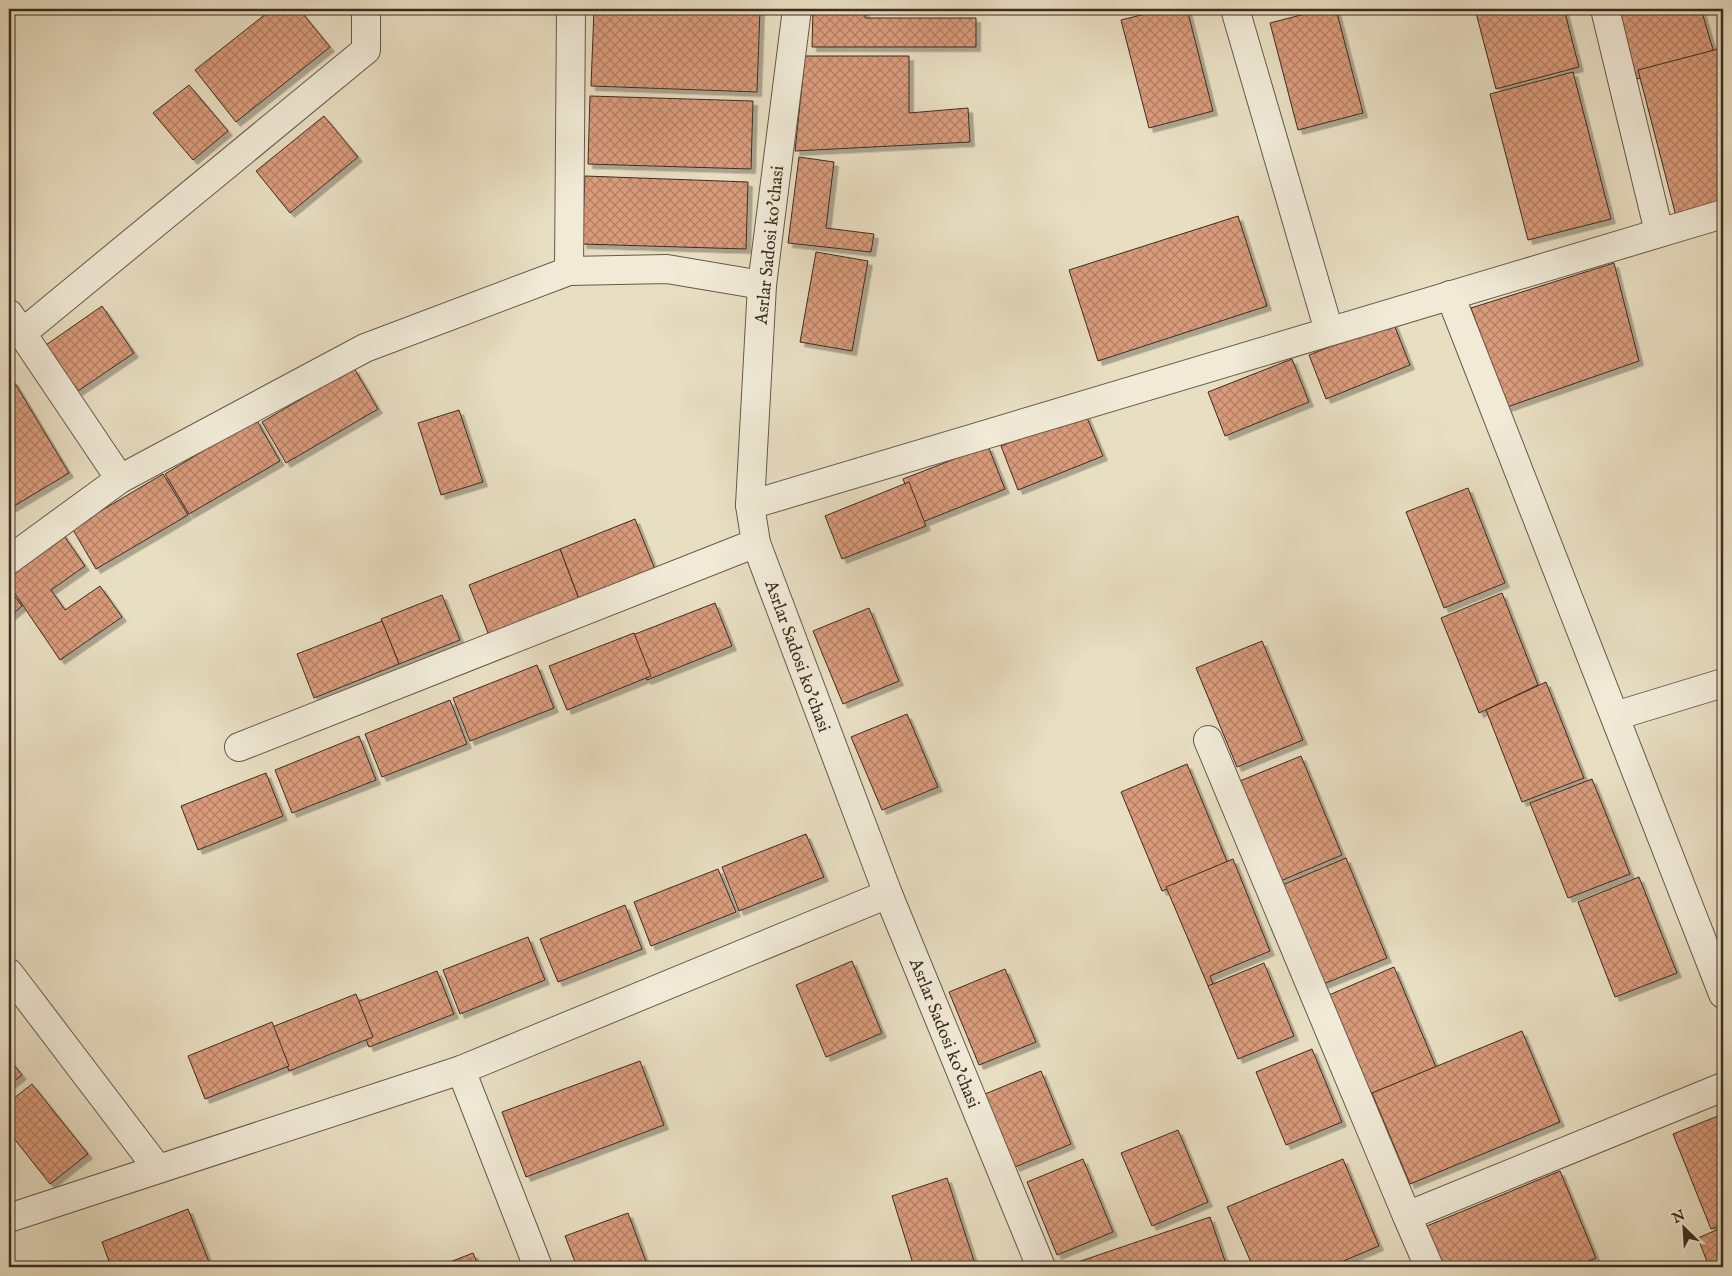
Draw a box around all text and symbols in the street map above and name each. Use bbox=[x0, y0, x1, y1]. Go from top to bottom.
street label: Asrlar Sadosi ko'chasi bbox=[751, 164, 790, 327]
street label: Asrlar Sadosi ko'chasi bbox=[758, 577, 835, 736]
street label: Asrlar Sadosi ko'chasi bbox=[903, 954, 984, 1112]
north arrow bbox=[1660, 1204, 1710, 1254]
text: N bbox=[1669, 1206, 1688, 1228]

